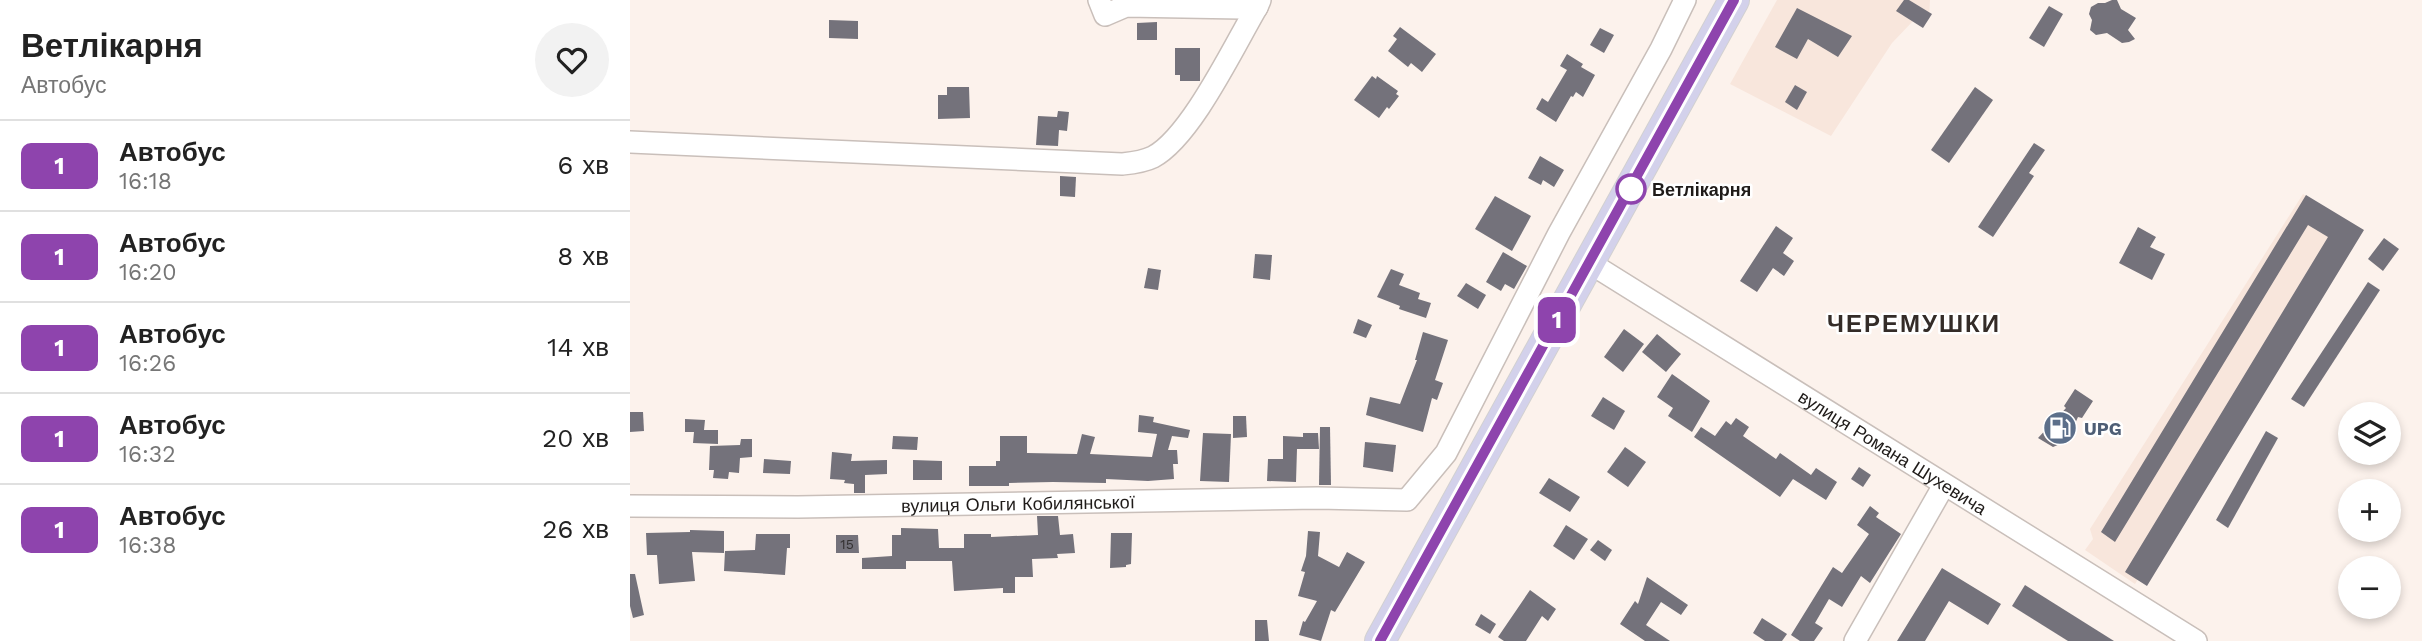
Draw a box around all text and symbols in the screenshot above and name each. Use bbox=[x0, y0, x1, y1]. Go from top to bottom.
button: heart bbox=[535, 23, 609, 97]
text: Ветлікарня bbox=[21, 26, 203, 65]
text: Автобус bbox=[21, 72, 107, 99]
text: Автобус bbox=[119, 137, 226, 167]
text: 6 хв bbox=[558, 150, 609, 180]
text: 1 bbox=[54, 152, 65, 180]
text: 16:18 bbox=[119, 168, 172, 195]
marker: Ветлікарня bbox=[1616, 174, 1646, 204]
place label: Ветлікарня bbox=[1652, 179, 1751, 200]
text: Автобус bbox=[119, 228, 226, 258]
text: 8 хв bbox=[557, 241, 609, 271]
text: 1 bbox=[54, 243, 65, 271]
text: 16:20 bbox=[119, 259, 176, 286]
line badge: 1 bbox=[1534, 297, 1580, 343]
text: 1 bbox=[1552, 306, 1562, 334]
district label: ЧЕРЕМУШКИ bbox=[1827, 310, 2001, 338]
text: Автобус bbox=[119, 319, 226, 349]
text: 14 хв bbox=[547, 332, 609, 362]
text: 1 bbox=[54, 334, 65, 362]
text: 16:26 bbox=[119, 350, 176, 377]
street label: вулиця Романа Шухевича bbox=[1795, 385, 1992, 519]
map controls bbox=[2338, 402, 2401, 619]
button: layers bbox=[2338, 402, 2401, 465]
fuel station icon: UPG bbox=[2041, 409, 2079, 447]
text: Автобус bbox=[119, 410, 226, 440]
place label: UPG bbox=[2084, 418, 2122, 439]
text: 20 хв bbox=[542, 423, 609, 453]
text: 1 bbox=[54, 425, 65, 453]
text: 16:32 bbox=[119, 441, 176, 468]
button: + bbox=[2338, 479, 2401, 542]
street label: вулиця Ольги Кобилянської bbox=[901, 491, 1135, 516]
text: Автобус bbox=[119, 501, 226, 531]
text: 26 хв bbox=[542, 514, 609, 544]
text: 1 bbox=[54, 516, 65, 544]
text: 16:38 bbox=[119, 532, 176, 559]
house number: 15 bbox=[840, 536, 854, 552]
button: − bbox=[2338, 556, 2401, 619]

